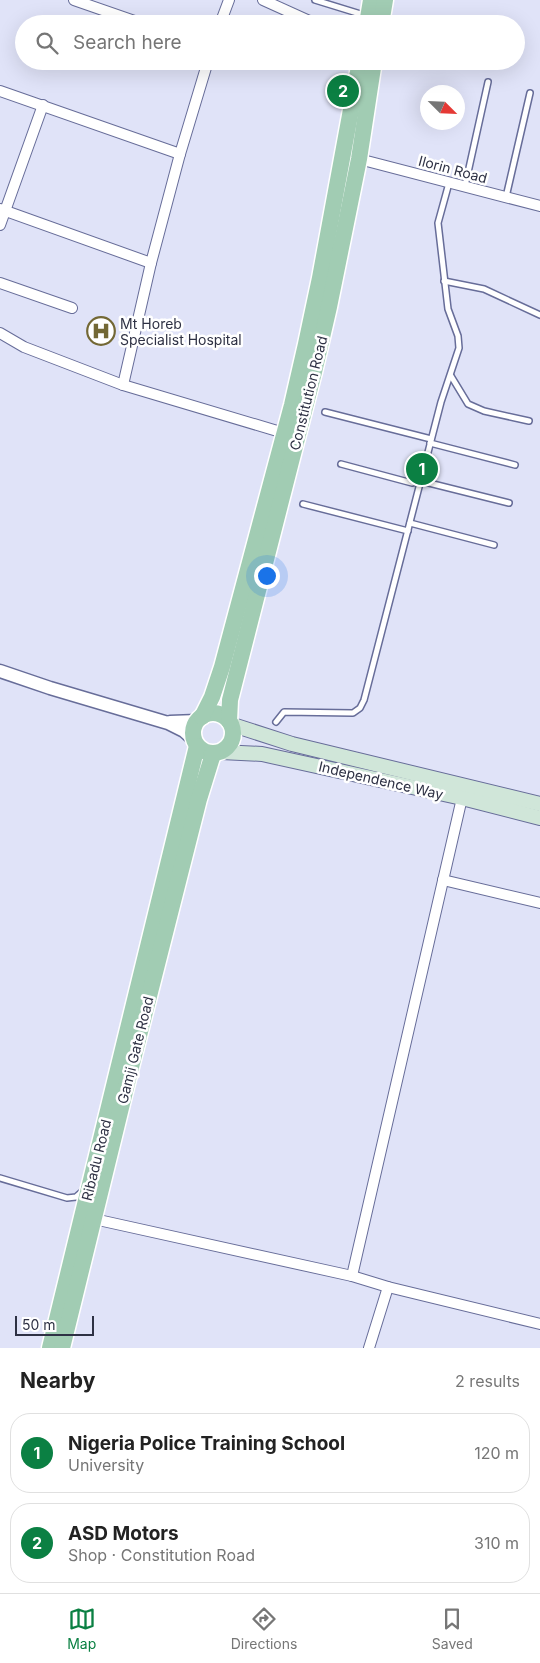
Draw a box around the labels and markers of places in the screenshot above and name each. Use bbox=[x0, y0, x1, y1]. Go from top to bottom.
pin: 2 bbox=[327, 72, 359, 110]
place label: Mt Horeb Specialist Hospital bbox=[120, 315, 242, 348]
hospital icon: Mt Horeb Specialist Hospital bbox=[86, 316, 116, 346]
pin: 1 bbox=[406, 450, 438, 488]

